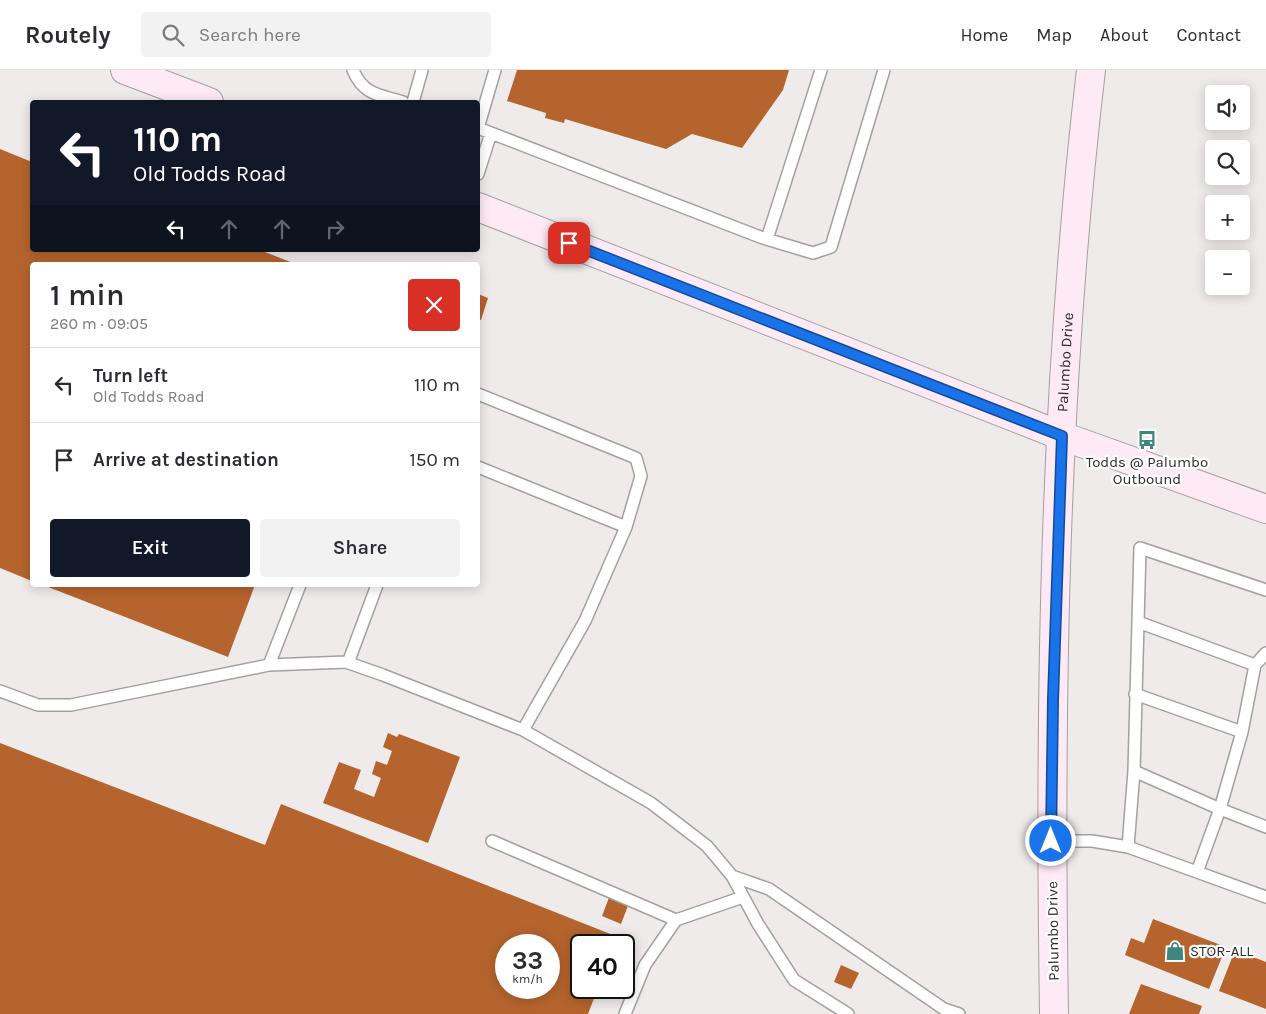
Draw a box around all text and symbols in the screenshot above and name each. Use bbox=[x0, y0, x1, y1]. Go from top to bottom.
search box bbox=[141, 12, 491, 57]
text: Routely bbox=[25, 21, 111, 49]
icon: search bbox=[159, 21, 187, 49]
text: Search here bbox=[199, 24, 301, 46]
text: Home bbox=[960, 24, 1008, 46]
text: Map bbox=[1036, 24, 1072, 46]
text: About bbox=[1100, 24, 1149, 46]
text: Contact bbox=[1177, 24, 1241, 46]
map controls bbox=[1205, 85, 1250, 295]
button: sound bbox=[1205, 85, 1250, 130]
text: 110 m bbox=[133, 119, 222, 160]
icon: left bbox=[50, 120, 115, 185]
button: search bbox=[1205, 140, 1250, 185]
text: Old Todds Road bbox=[133, 161, 286, 187]
button: + bbox=[1205, 195, 1250, 240]
icon: left bbox=[162, 215, 190, 243]
icon: ahead bbox=[215, 215, 243, 243]
icon: ahead bbox=[268, 215, 296, 243]
icon: right bbox=[321, 215, 349, 243]
pin bbox=[548, 222, 590, 264]
icon: arrive bbox=[555, 229, 583, 257]
button: − bbox=[1205, 250, 1250, 295]
text: 1 min bbox=[50, 277, 124, 313]
button: close bbox=[408, 279, 460, 331]
street label: Palumbo Drive bbox=[1053, 312, 1077, 412]
text: 260 m · 09:05 bbox=[50, 314, 148, 333]
text: Turn left bbox=[93, 365, 168, 387]
icon: left bbox=[50, 371, 78, 399]
text: 110 m bbox=[414, 374, 460, 396]
text: Old Todds Road bbox=[93, 387, 205, 406]
bus stop icon: Todds @ Palumbo Outbound bbox=[1136, 429, 1158, 451]
icon: arrive bbox=[50, 446, 78, 474]
text: Arrive at destination bbox=[93, 449, 279, 471]
text: 150 m bbox=[409, 449, 460, 471]
place label: Todds @ Palumbo Outbound bbox=[1086, 453, 1208, 488]
button: Exit bbox=[50, 519, 250, 577]
button: Share bbox=[260, 519, 460, 577]
position arrow bbox=[1024, 814, 1076, 866]
street label: Palumbo Drive bbox=[1043, 881, 1063, 981]
speed limit sign: 40 bbox=[570, 934, 635, 999]
shop icon: STOR-ALL bbox=[1164, 940, 1186, 962]
place label: STOR-ALL bbox=[1190, 942, 1253, 960]
text: 33 bbox=[512, 946, 543, 975]
text: km/h bbox=[512, 972, 543, 986]

